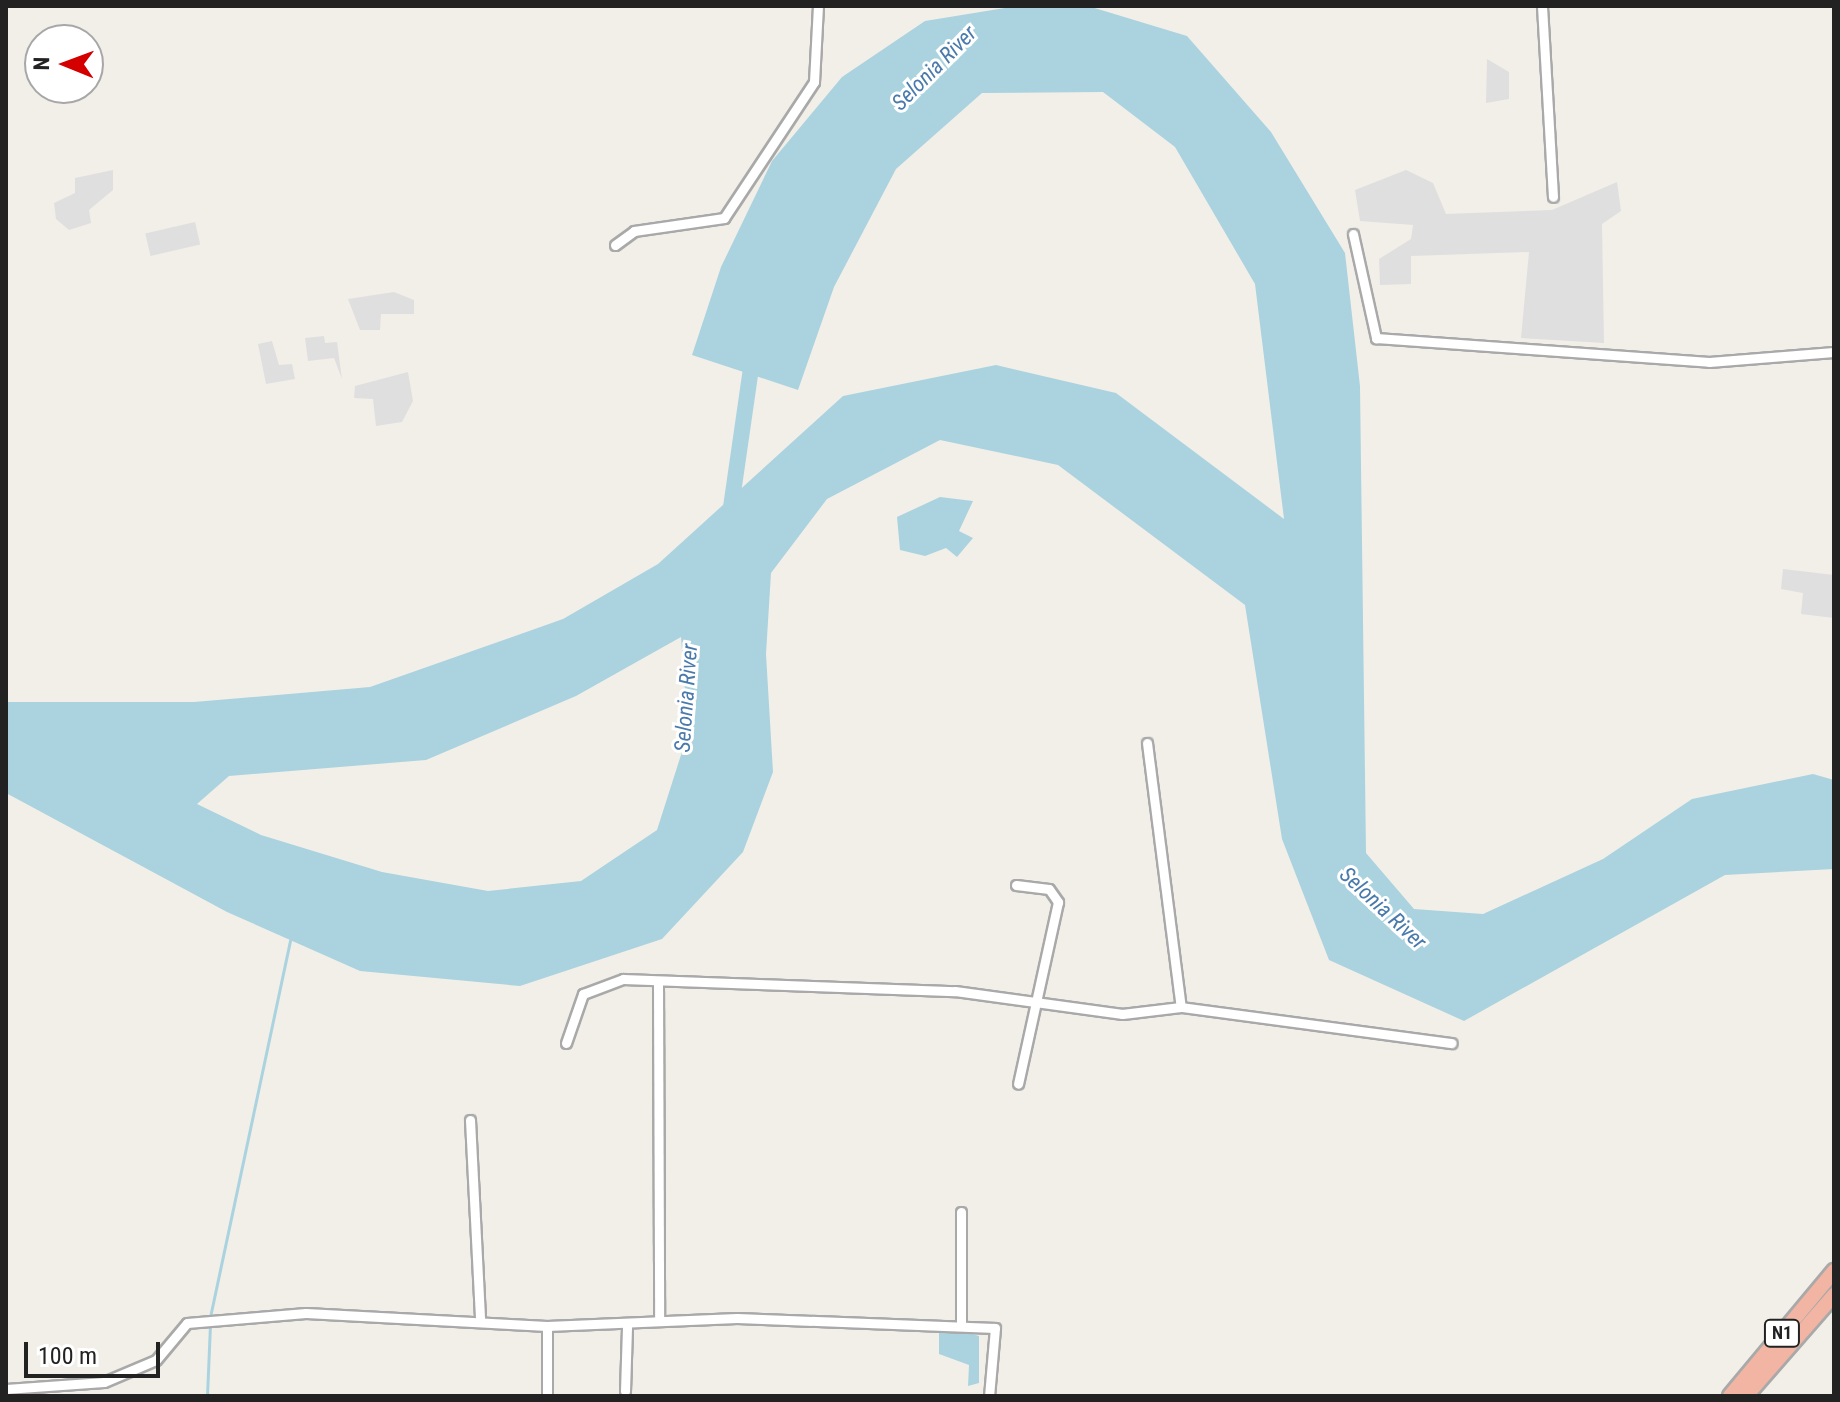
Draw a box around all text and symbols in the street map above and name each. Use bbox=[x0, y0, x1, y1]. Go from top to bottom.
water label: Selonia River bbox=[886, 20, 982, 116]
north arrow bbox=[24, 24, 104, 104]
text: N bbox=[29, 57, 54, 71]
water label: Selonia River bbox=[669, 643, 703, 753]
water label: Selonia River bbox=[1334, 861, 1432, 955]
road number: N1 bbox=[1762, 1319, 1802, 1347]
scale bar bbox=[28, 1326, 164, 1376]
text: 100 m bbox=[38, 1342, 97, 1370]

